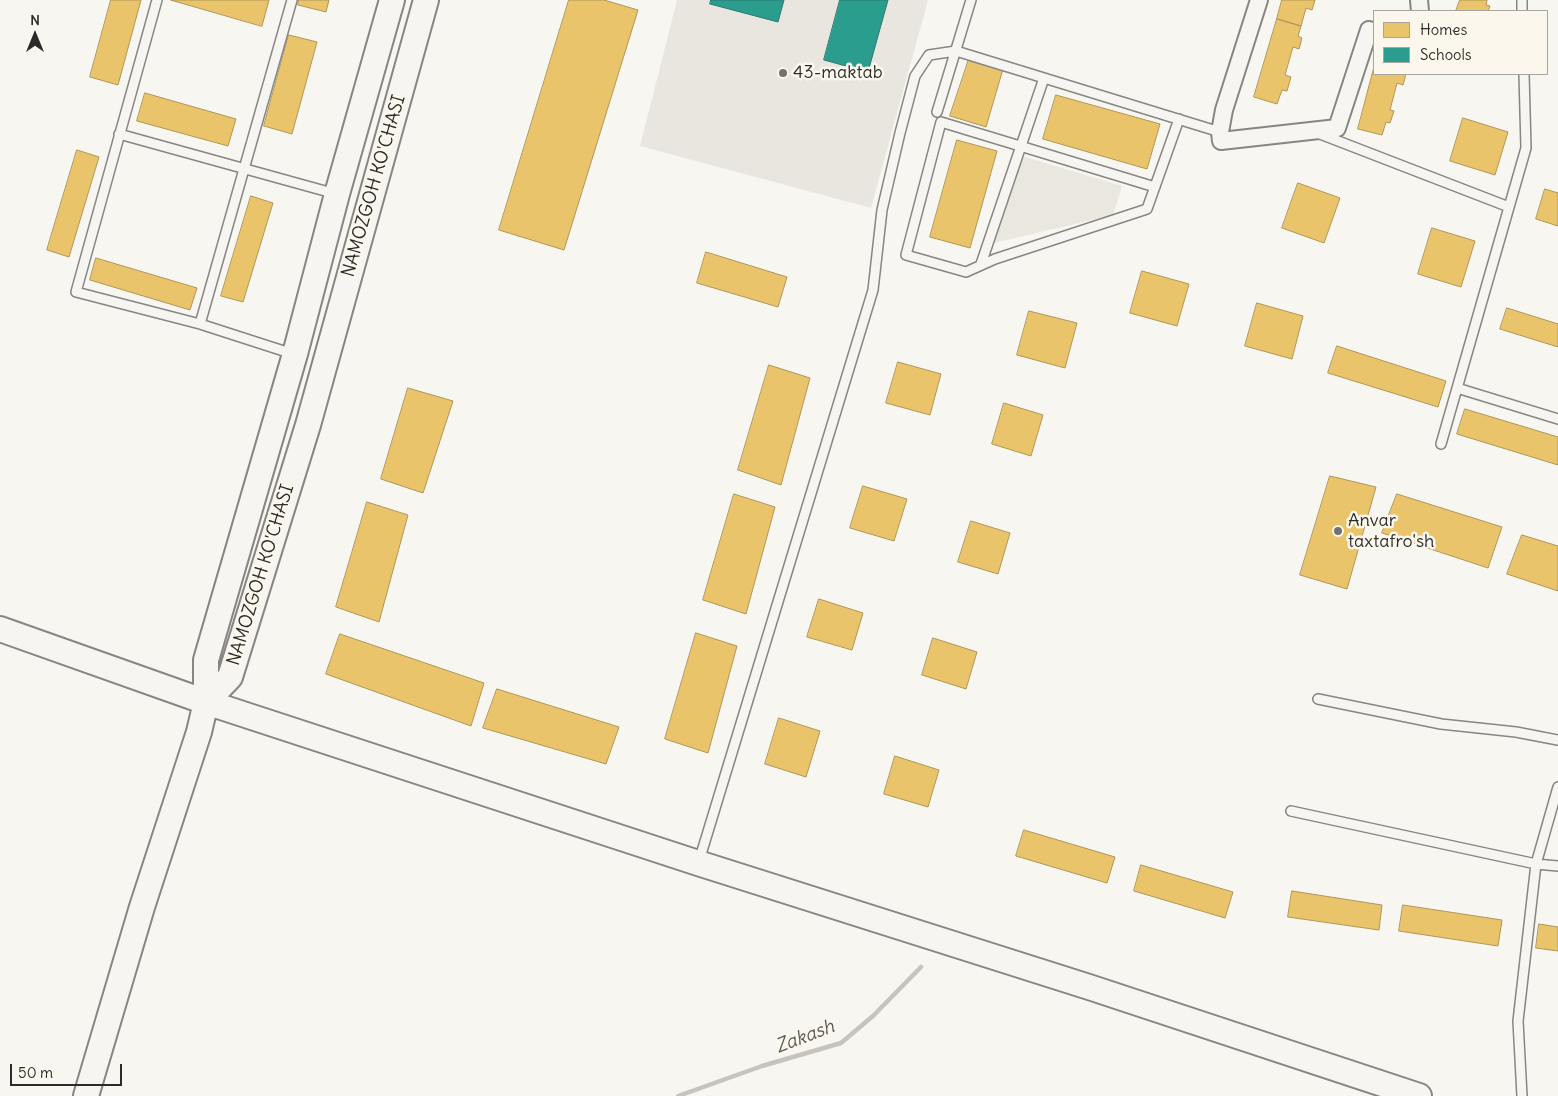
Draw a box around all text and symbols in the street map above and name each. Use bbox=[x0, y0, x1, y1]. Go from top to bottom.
north arrow bbox=[10, 10, 60, 60]
legend bbox=[1373, 10, 1548, 75]
text: N bbox=[30, 11, 40, 29]
text: Homes bbox=[1420, 20, 1467, 39]
text: Schools bbox=[1420, 45, 1472, 64]
place label: 43-maktab bbox=[793, 62, 883, 84]
marker: 43-maktab bbox=[777, 67, 789, 79]
street label: NAMOZGOH KO'CHASI bbox=[338, 92, 410, 280]
street label: NAMOZGOH KO'CHASI bbox=[223, 482, 299, 668]
place label: Anvar taxtafro'sh bbox=[1348, 510, 1434, 552]
marker: Anvar taxtafro'sh bbox=[1332, 525, 1344, 537]
water label: Zakash bbox=[772, 1015, 838, 1059]
scale bar bbox=[12, 1054, 125, 1086]
text: 50 m bbox=[18, 1063, 53, 1082]

